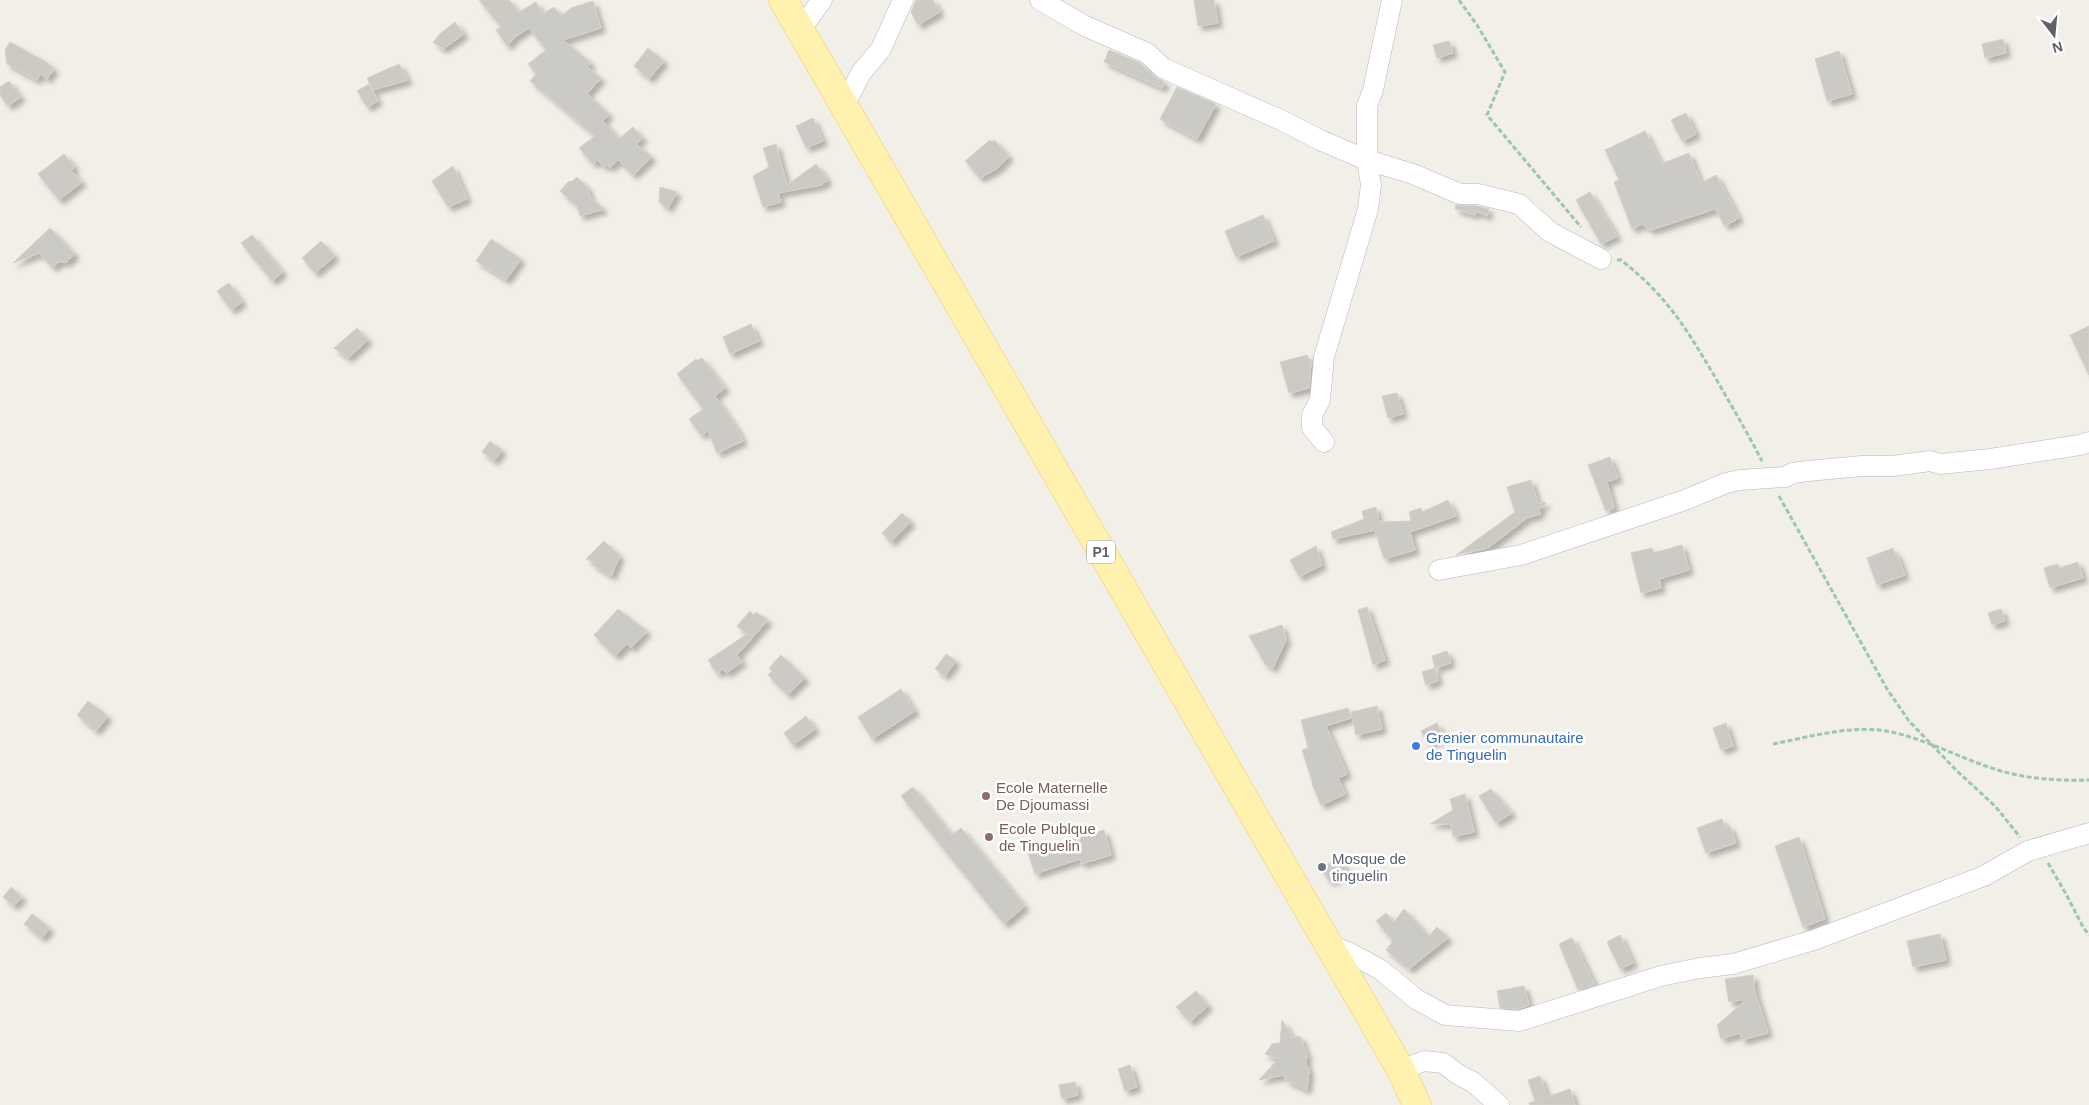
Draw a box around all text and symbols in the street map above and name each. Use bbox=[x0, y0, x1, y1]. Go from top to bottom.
north arrow bbox=[2029, 10, 2079, 60]
text: N bbox=[2051, 38, 2065, 57]
road number: P1 bbox=[1087, 540, 1115, 564]
place label: Grenier communautaire de Tinguelin bbox=[1426, 729, 1584, 763]
marker: Grenier communautaire de Tinguelin bbox=[1410, 740, 1422, 752]
place label: Ecole Maternelle De Djoumassi bbox=[996, 779, 1108, 813]
marker: Ecole Maternelle De Djoumassi bbox=[980, 790, 992, 802]
place label: Ecole Publque de Tinguelin bbox=[999, 820, 1096, 854]
marker: Ecole Publque de Tinguelin bbox=[983, 831, 995, 843]
place label: Mosque de tinguelin bbox=[1332, 850, 1406, 884]
marker: Mosque de tinguelin bbox=[1316, 861, 1328, 873]

